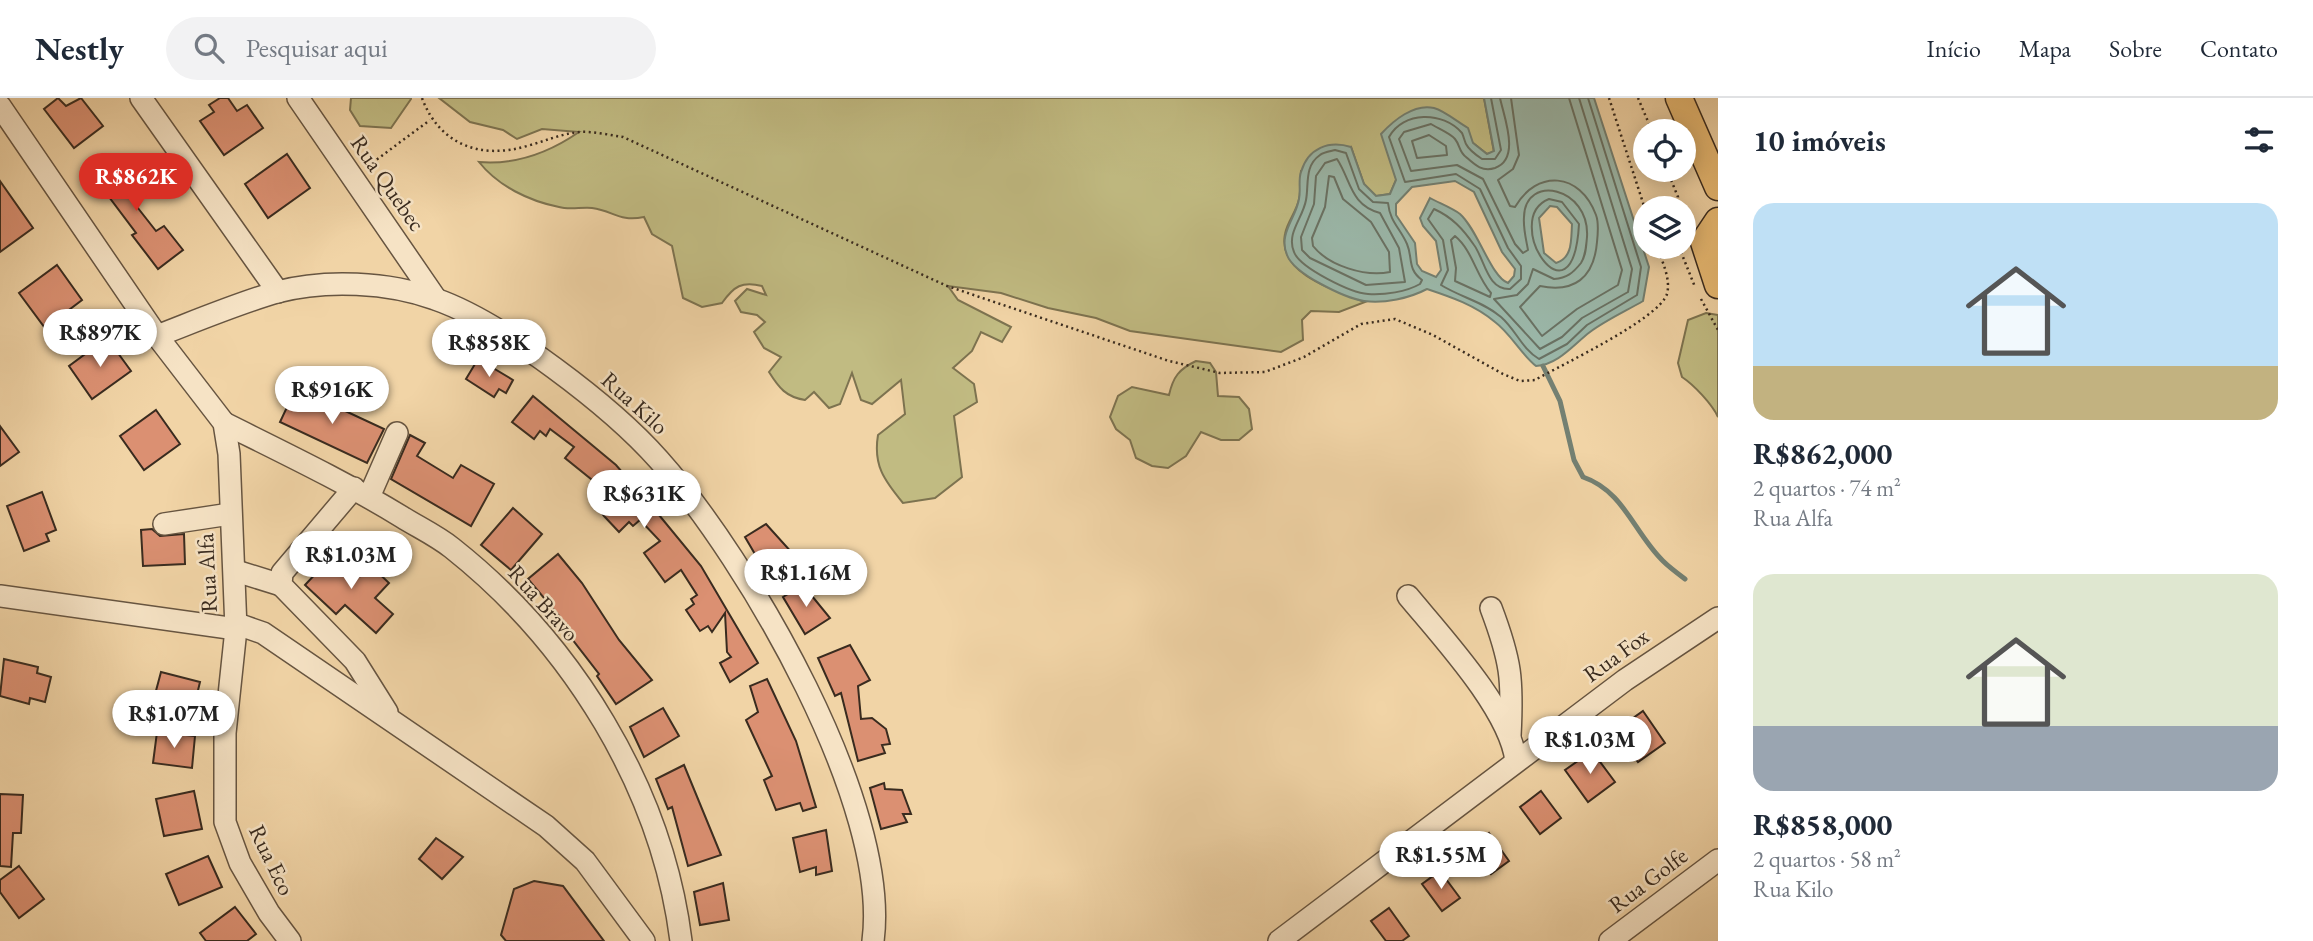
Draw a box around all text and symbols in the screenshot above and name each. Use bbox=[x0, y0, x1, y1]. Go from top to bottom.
search box bbox=[166, 17, 656, 80]
text: Nestly bbox=[35, 27, 124, 70]
icon: search bbox=[190, 29, 228, 67]
text: Pesquisar aqui bbox=[246, 31, 388, 65]
text: Início bbox=[1927, 33, 1981, 64]
text: Mapa bbox=[2019, 33, 2071, 64]
text: Sobre bbox=[2109, 33, 2162, 64]
text: Contato bbox=[2200, 33, 2278, 64]
map controls bbox=[1633, 119, 1696, 259]
button: locate bbox=[1633, 119, 1696, 182]
text: 10 imóveis bbox=[1753, 121, 1886, 160]
icon: filters bbox=[2240, 121, 2278, 159]
street label: Rua Quebec bbox=[344, 129, 432, 237]
pin: R$862K bbox=[79, 153, 193, 213]
text: R$862K bbox=[95, 161, 177, 191]
button: layers bbox=[1633, 196, 1696, 259]
icon: home bbox=[1953, 248, 2079, 374]
pin: R$897K bbox=[43, 310, 157, 369]
text: R$897K bbox=[59, 317, 141, 347]
pin: R$858K bbox=[432, 320, 546, 379]
text: R$858K bbox=[448, 327, 530, 357]
street label: Rua Kilo bbox=[595, 365, 675, 441]
pin: R$916K bbox=[275, 366, 389, 426]
text: R$916K bbox=[291, 374, 373, 404]
text: R$862,000 bbox=[1753, 434, 1892, 473]
pin: R$631K bbox=[587, 470, 701, 530]
text: 2 quartos · 74 m² bbox=[1753, 473, 1901, 503]
text: R$631K bbox=[603, 478, 685, 508]
text: Rua Alfa bbox=[1753, 503, 1833, 533]
street label: Rua Alfa bbox=[190, 532, 224, 614]
pin: R$1.03M bbox=[286, 532, 416, 591]
text: R$1.03M bbox=[305, 539, 397, 569]
pin: R$1.16M bbox=[741, 550, 871, 609]
text: R$1.16M bbox=[760, 557, 852, 587]
street label: Rua Bravo bbox=[502, 558, 586, 648]
icon: home bbox=[1953, 619, 2079, 745]
street label: Rua Fox bbox=[1577, 621, 1655, 689]
pin: R$1.07M bbox=[109, 690, 239, 750]
text: R$1.07M bbox=[128, 698, 220, 728]
pin: R$1.03M bbox=[1525, 716, 1655, 776]
text: R$1.03M bbox=[1544, 724, 1636, 754]
text: R$858,000 bbox=[1753, 805, 1892, 844]
street label: Rua Eco bbox=[242, 820, 302, 900]
pin: R$1.55M bbox=[1376, 832, 1506, 891]
text: R$1.55M bbox=[1395, 839, 1487, 869]
street label: Rua Golfe bbox=[1602, 841, 1694, 919]
text: 2 quartos · 58 m² bbox=[1753, 844, 1901, 874]
text: Rua Kilo bbox=[1753, 874, 1834, 904]

